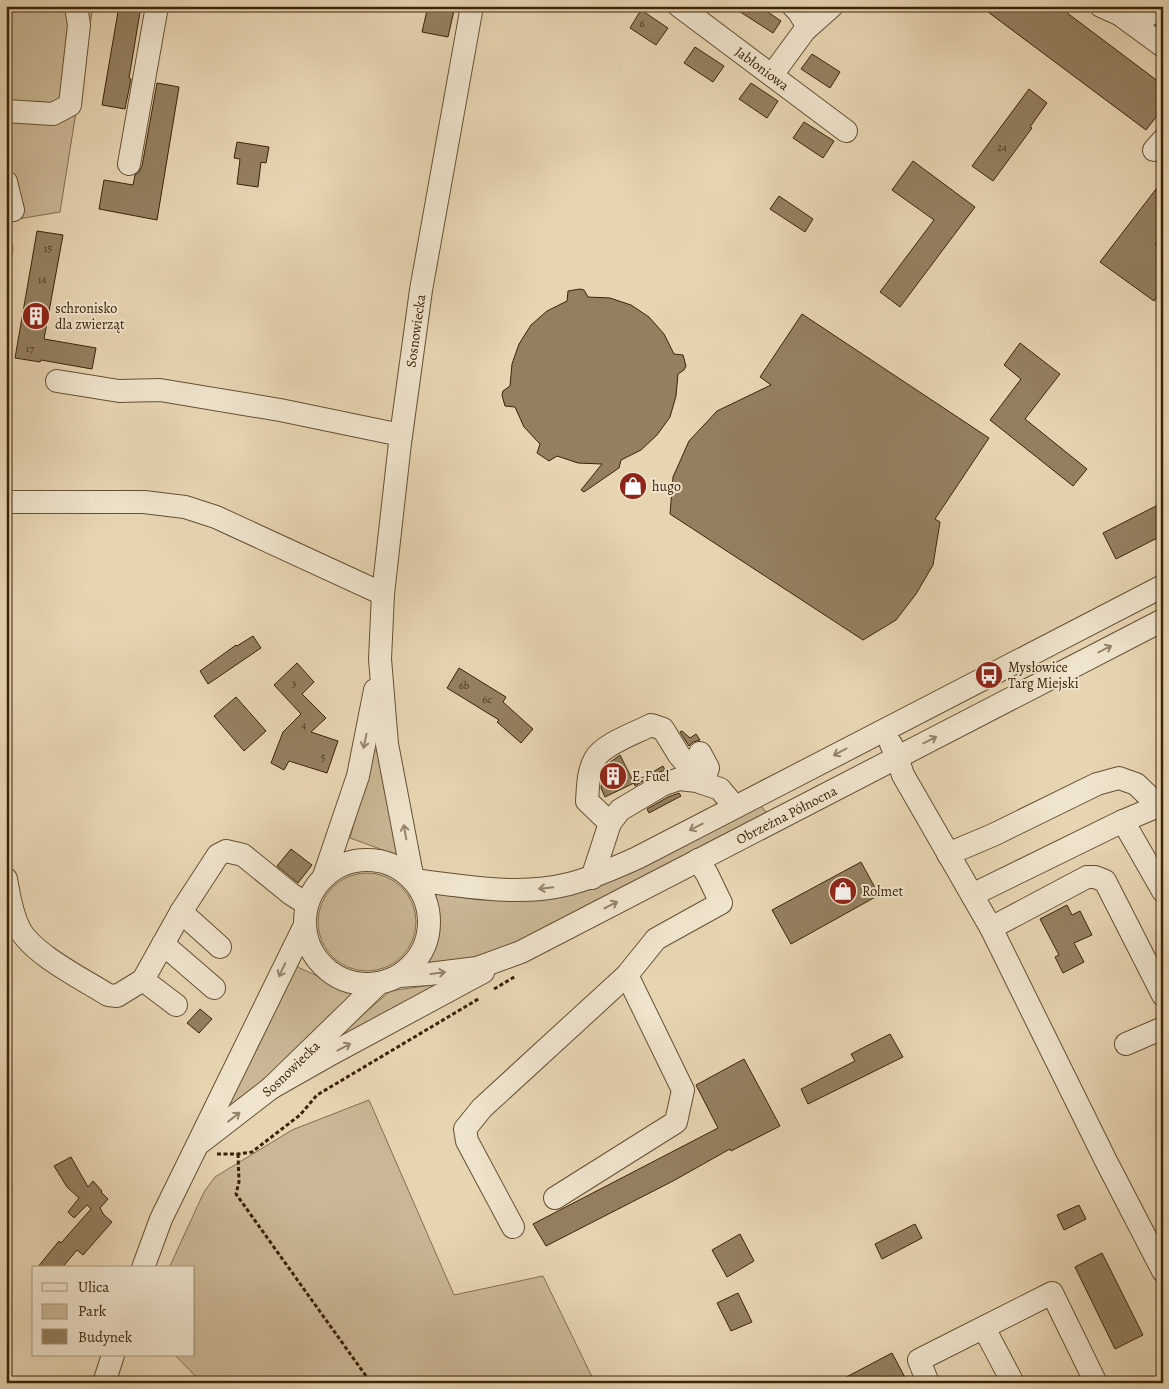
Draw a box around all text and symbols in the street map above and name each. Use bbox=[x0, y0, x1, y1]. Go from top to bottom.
house number: 6 bbox=[639, 16, 645, 31]
street label: Jabłoniowa bbox=[731, 42, 794, 95]
house number: 24 bbox=[997, 140, 1007, 155]
house number: 15 bbox=[44, 241, 53, 256]
house number: 14 bbox=[38, 272, 46, 287]
street label: Sosnowiecka bbox=[401, 293, 430, 369]
place label: schronisko dla zwierząt bbox=[55, 299, 125, 334]
building icon: schronisko dla zwierząt bbox=[21, 301, 51, 331]
house number: 17 bbox=[26, 341, 35, 356]
shop icon: hugo bbox=[618, 471, 648, 501]
place label: hugo bbox=[652, 477, 681, 496]
one-way arrow bbox=[1097, 644, 1112, 653]
place label: Mysłowice Targ Miejski bbox=[1008, 658, 1079, 693]
bus stop icon: Mysłowice Targ Miejski bbox=[974, 660, 1004, 690]
house number: 3 bbox=[292, 676, 296, 691]
house number: 6b bbox=[459, 678, 470, 693]
house number: 6c bbox=[482, 692, 492, 707]
house number: 4 bbox=[302, 718, 307, 733]
one-way arrow bbox=[360, 733, 370, 749]
one-way arrow bbox=[922, 735, 937, 745]
one-way arrow bbox=[833, 748, 848, 758]
house number: 5 bbox=[321, 750, 326, 765]
building icon: E-Fuel bbox=[598, 761, 628, 791]
place label: E-Fuel bbox=[632, 767, 670, 786]
street label: Obrzeżna Północna bbox=[733, 781, 840, 849]
one-way arrow bbox=[689, 823, 704, 832]
one-way arrow bbox=[399, 824, 409, 840]
shop icon: Rolmet bbox=[828, 876, 858, 906]
place label: Rolmet bbox=[862, 882, 903, 901]
one-way arrow bbox=[539, 883, 555, 893]
one-way arrow bbox=[603, 900, 618, 910]
one-way arrow bbox=[277, 962, 286, 977]
one-way arrow bbox=[429, 968, 445, 978]
street label: Sosnowiecka bbox=[258, 1036, 324, 1101]
one-way arrow bbox=[336, 1042, 351, 1051]
one-way arrow bbox=[227, 1112, 240, 1123]
legend bbox=[32, 1266, 195, 1356]
text: Ulica bbox=[78, 1277, 109, 1297]
text: Park bbox=[78, 1301, 107, 1321]
text: Budynek bbox=[78, 1327, 133, 1347]

